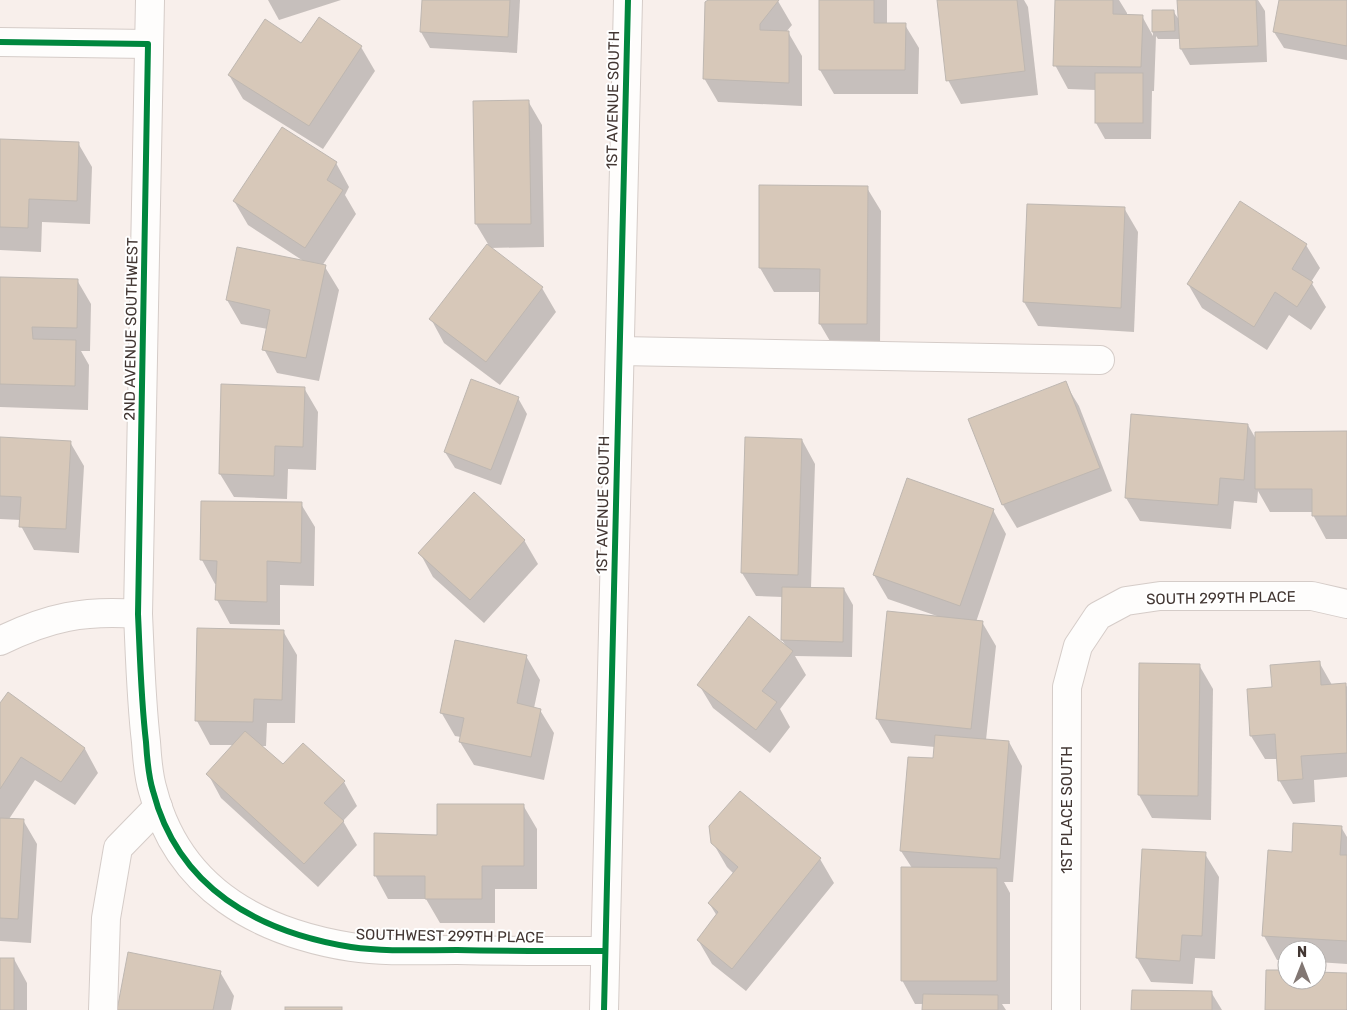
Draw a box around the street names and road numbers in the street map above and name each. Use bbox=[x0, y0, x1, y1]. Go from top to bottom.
street label: 1ST AVENUE SOUTH bbox=[603, 31, 623, 169]
street label: 2ND AVENUE SOUTHWEST bbox=[120, 237, 142, 421]
street label: 1ST AVENUE SOUTH bbox=[593, 436, 613, 574]
street label: SOUTH 299TH PLACE bbox=[1146, 588, 1296, 608]
street label: 1ST PLACE SOUTH bbox=[1058, 746, 1076, 874]
street label: SOUTHWEST 299TH PLACE bbox=[356, 925, 544, 947]

